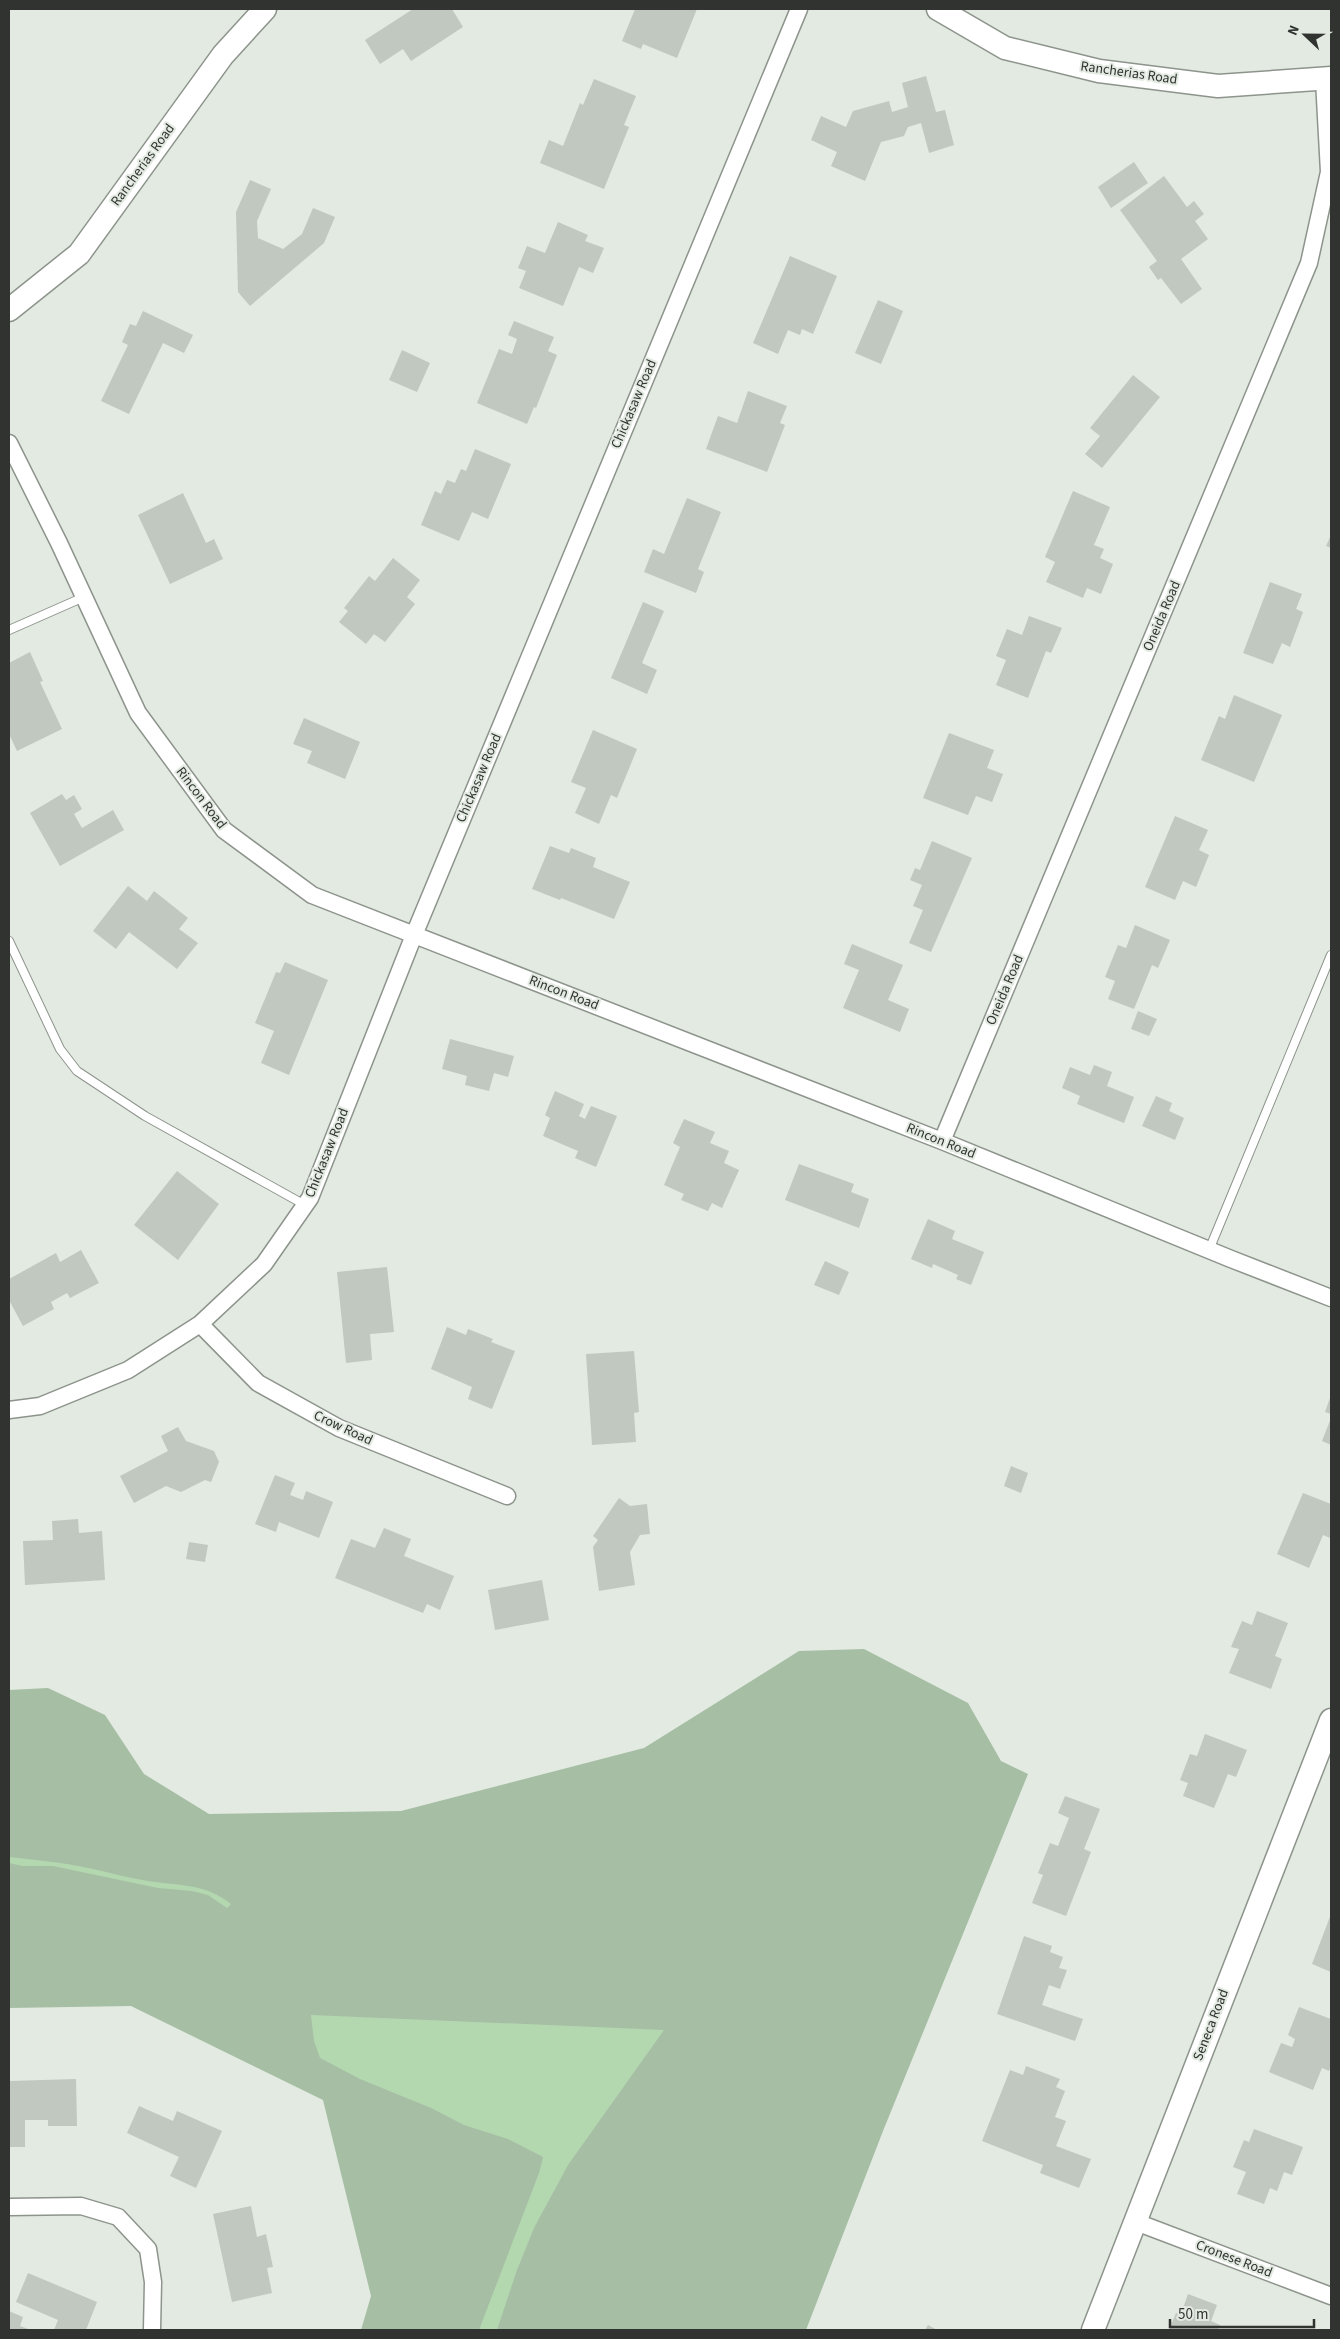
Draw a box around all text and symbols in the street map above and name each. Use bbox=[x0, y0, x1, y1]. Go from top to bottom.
north arrow bbox=[1280, 10, 1330, 60]
text: N bbox=[1283, 22, 1305, 39]
street label: Rancherias Road bbox=[1079, 56, 1179, 90]
street label: Rancherias Road bbox=[106, 120, 180, 210]
street label: Chickasaw Road bbox=[606, 356, 662, 452]
street label: Oneida Road bbox=[1138, 578, 1186, 654]
street label: Chickasaw Road bbox=[451, 730, 507, 826]
street label: Rincon Road bbox=[171, 763, 231, 833]
street label: Oneida Road bbox=[981, 952, 1029, 1028]
street label: Rincon Road bbox=[526, 971, 602, 1015]
street label: Chickasaw Road bbox=[300, 1105, 354, 1201]
street label: Rincon Road bbox=[903, 1118, 979, 1164]
street label: Crow Road bbox=[310, 1406, 376, 1450]
street label: Seneca Road bbox=[1188, 1986, 1234, 2064]
street label: Cronese Road bbox=[1193, 2235, 1275, 2283]
scale bar bbox=[1170, 2296, 1314, 2328]
text: 50 m bbox=[1178, 2304, 1208, 2325]

